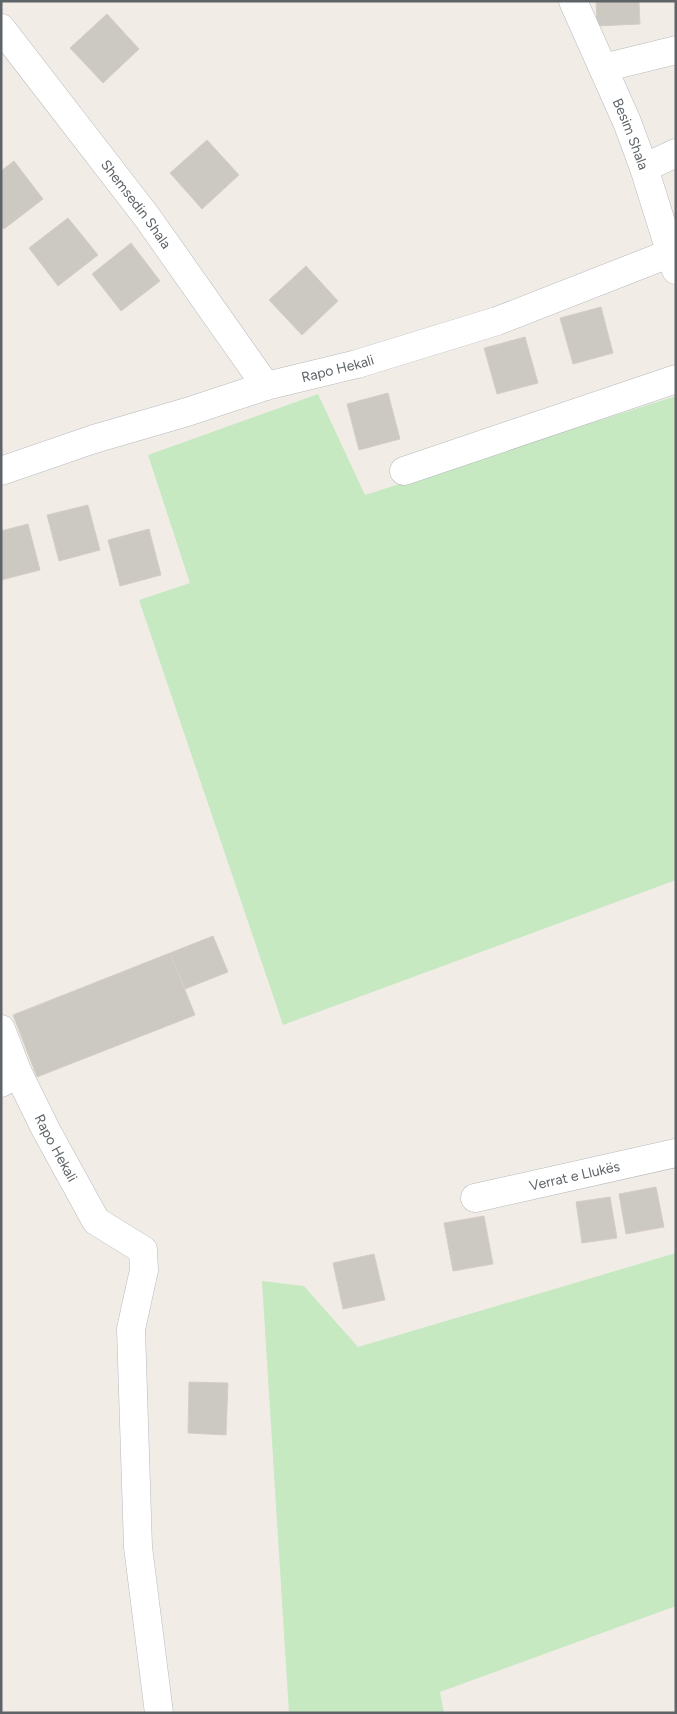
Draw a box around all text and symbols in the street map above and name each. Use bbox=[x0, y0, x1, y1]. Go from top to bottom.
street label: Besim Shala bbox=[609, 96, 652, 172]
street label: Shemsedin Shala bbox=[97, 156, 175, 252]
street label: Rapo Hekali bbox=[300, 351, 376, 386]
street label: Rapo Hekali bbox=[31, 1111, 81, 1185]
street label: Verrat e Llukës bbox=[528, 1157, 621, 1194]

